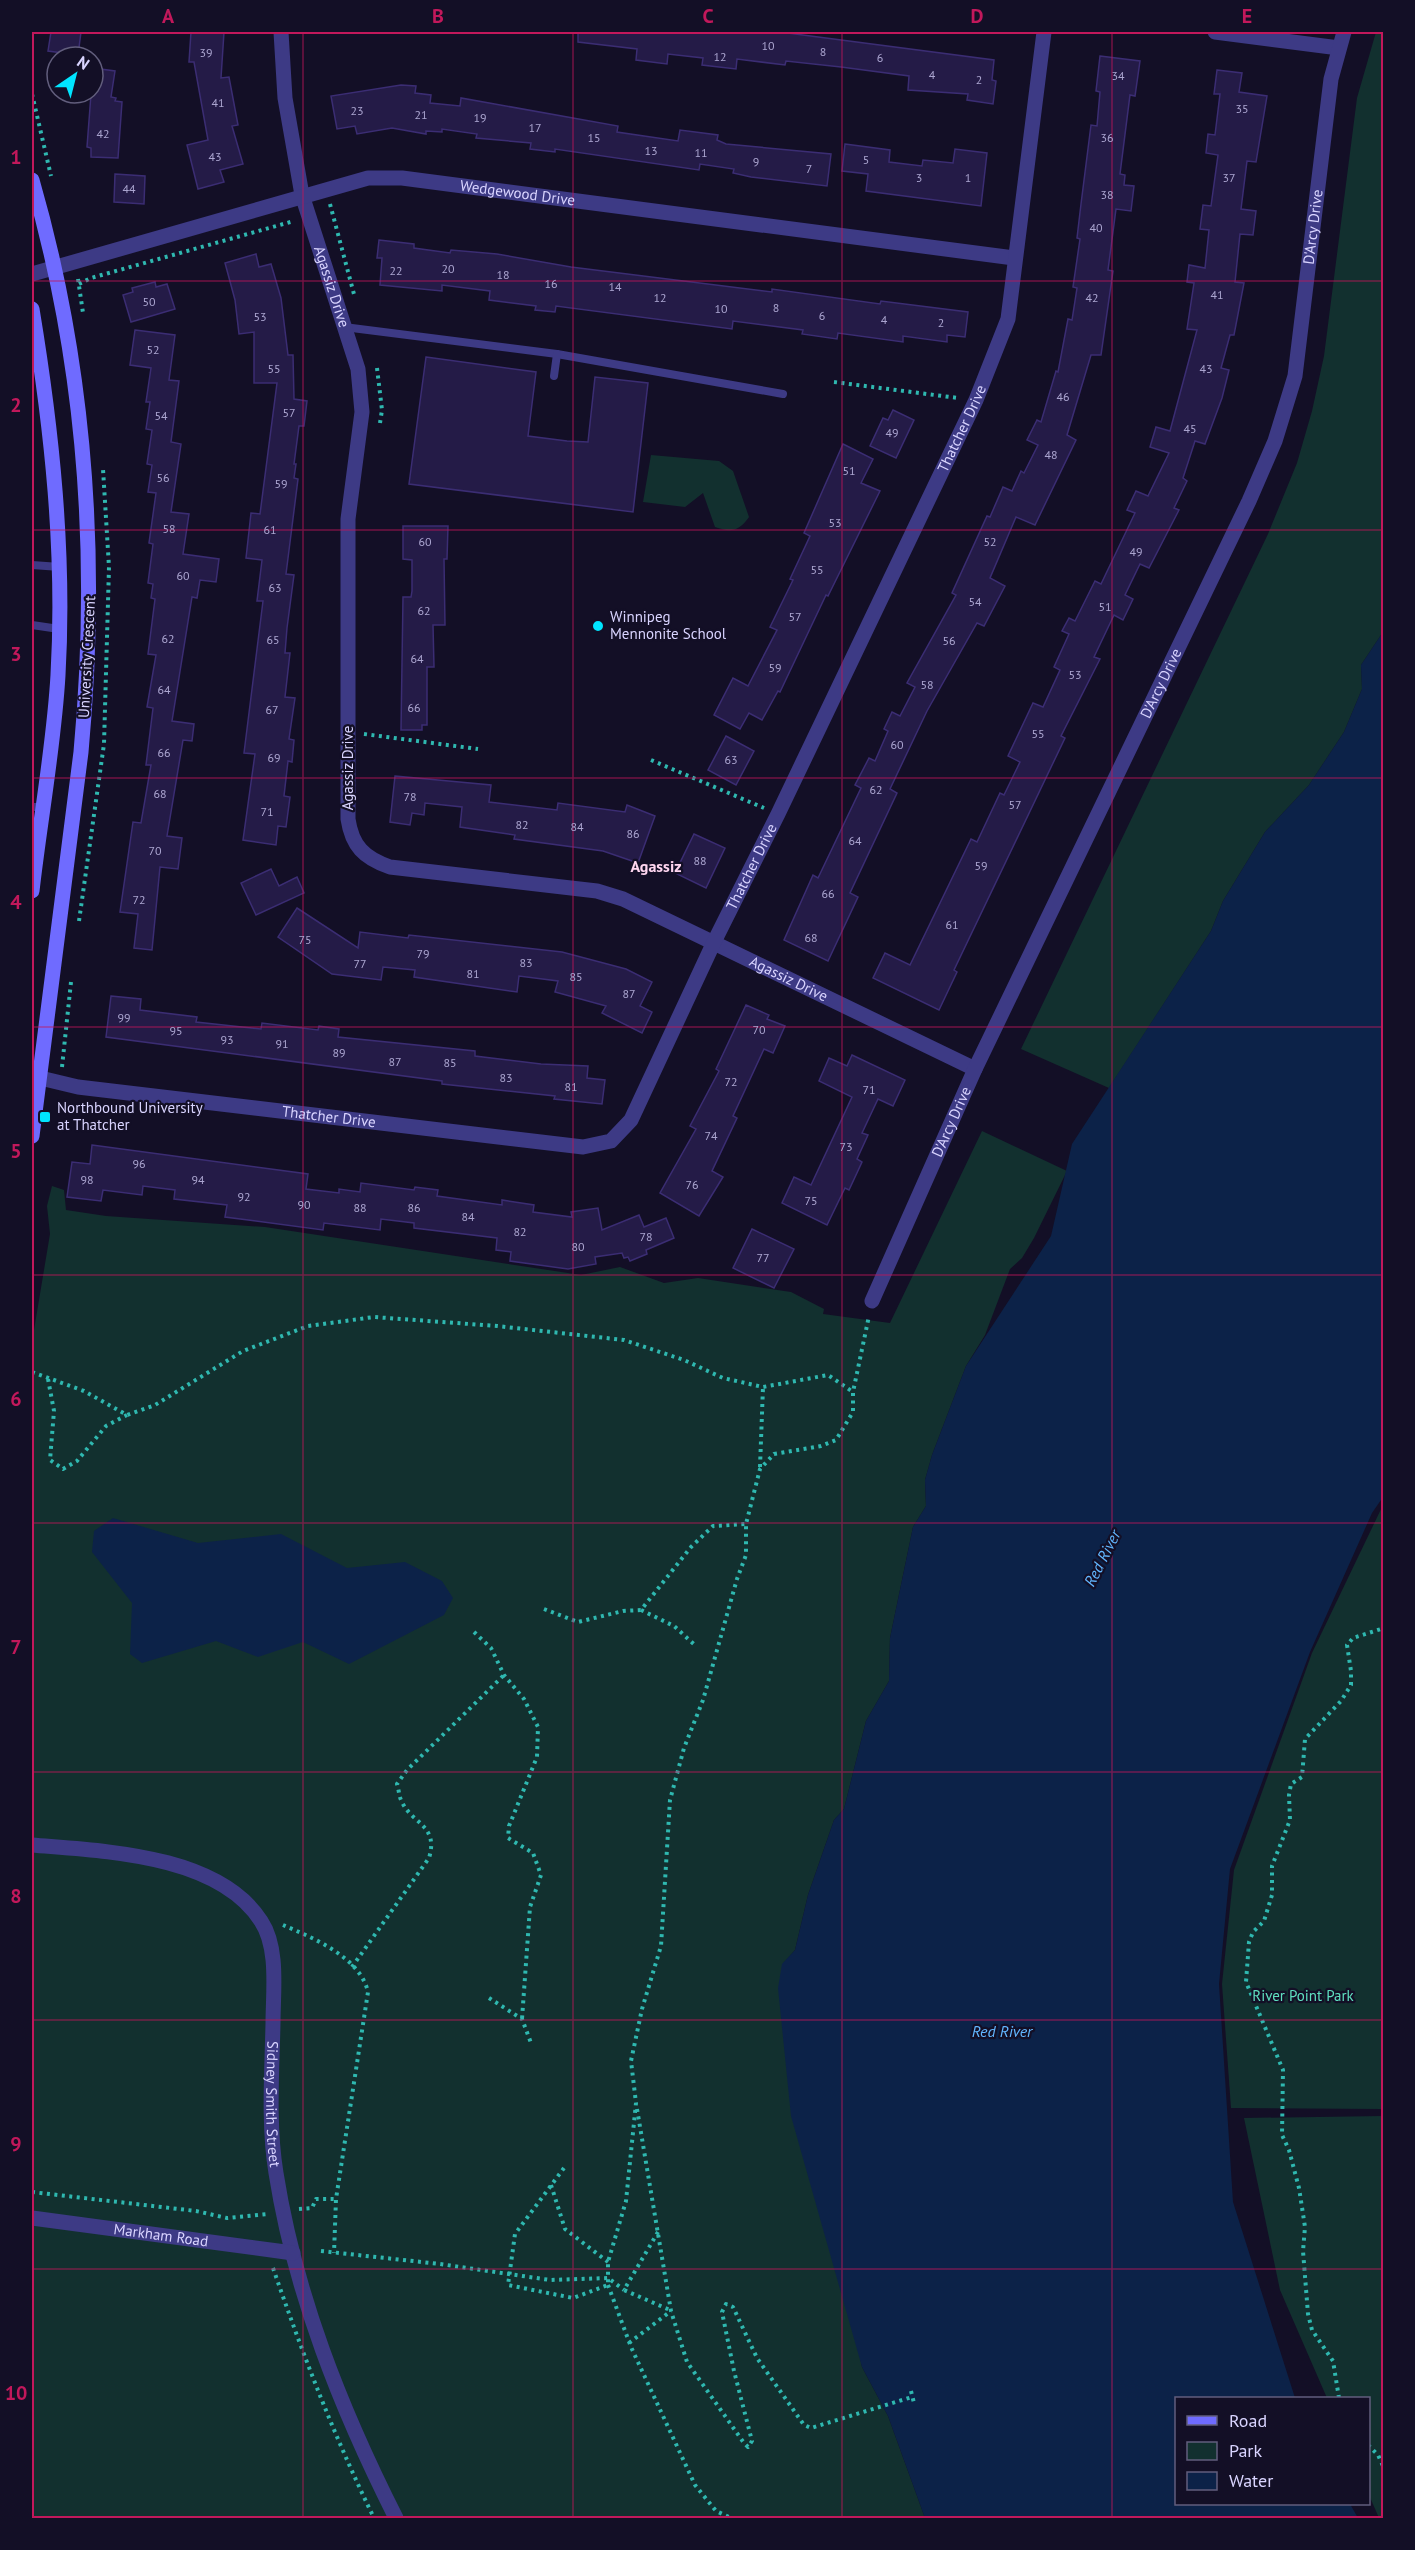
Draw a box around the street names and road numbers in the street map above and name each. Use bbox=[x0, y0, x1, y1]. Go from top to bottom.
street label: Wedgewood Drive bbox=[459, 176, 576, 210]
street label: D'Arcy Drive bbox=[1299, 188, 1327, 265]
street label: Agassiz Drive bbox=[310, 243, 354, 330]
street label: Thatcher Drive bbox=[933, 382, 990, 475]
street label: University Crescent bbox=[74, 595, 99, 719]
street label: D'Arcy Drive bbox=[1136, 645, 1185, 721]
street label: Agassiz Drive bbox=[338, 726, 357, 810]
street label: Thatcher Drive bbox=[722, 820, 781, 913]
street label: Agassiz Drive bbox=[746, 952, 831, 1005]
street label: D'Arcy Drive bbox=[927, 1083, 975, 1160]
street label: Thatcher Drive bbox=[281, 1101, 377, 1131]
street label: Sidney Smith Street bbox=[262, 2041, 285, 2168]
street label: Markham Road bbox=[112, 2219, 209, 2251]

